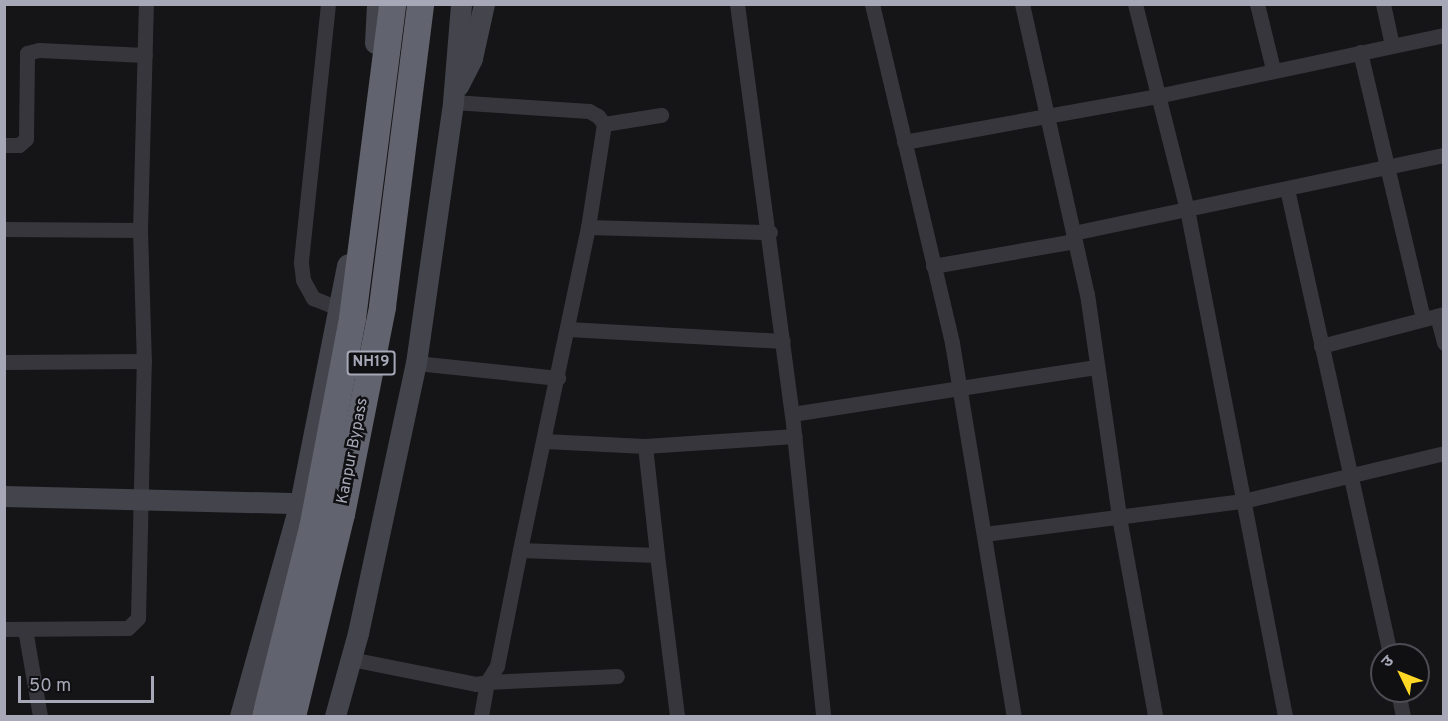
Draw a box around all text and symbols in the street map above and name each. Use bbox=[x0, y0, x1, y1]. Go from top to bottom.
road number: NH19 bbox=[346, 351, 397, 375]
street label: Kanpur Bypass bbox=[333, 396, 373, 506]
north arrow bbox=[1370, 643, 1430, 703]
text: उ bbox=[1378, 652, 1399, 672]
scale bar bbox=[21, 664, 158, 702]
text: 50 m bbox=[29, 675, 71, 698]

